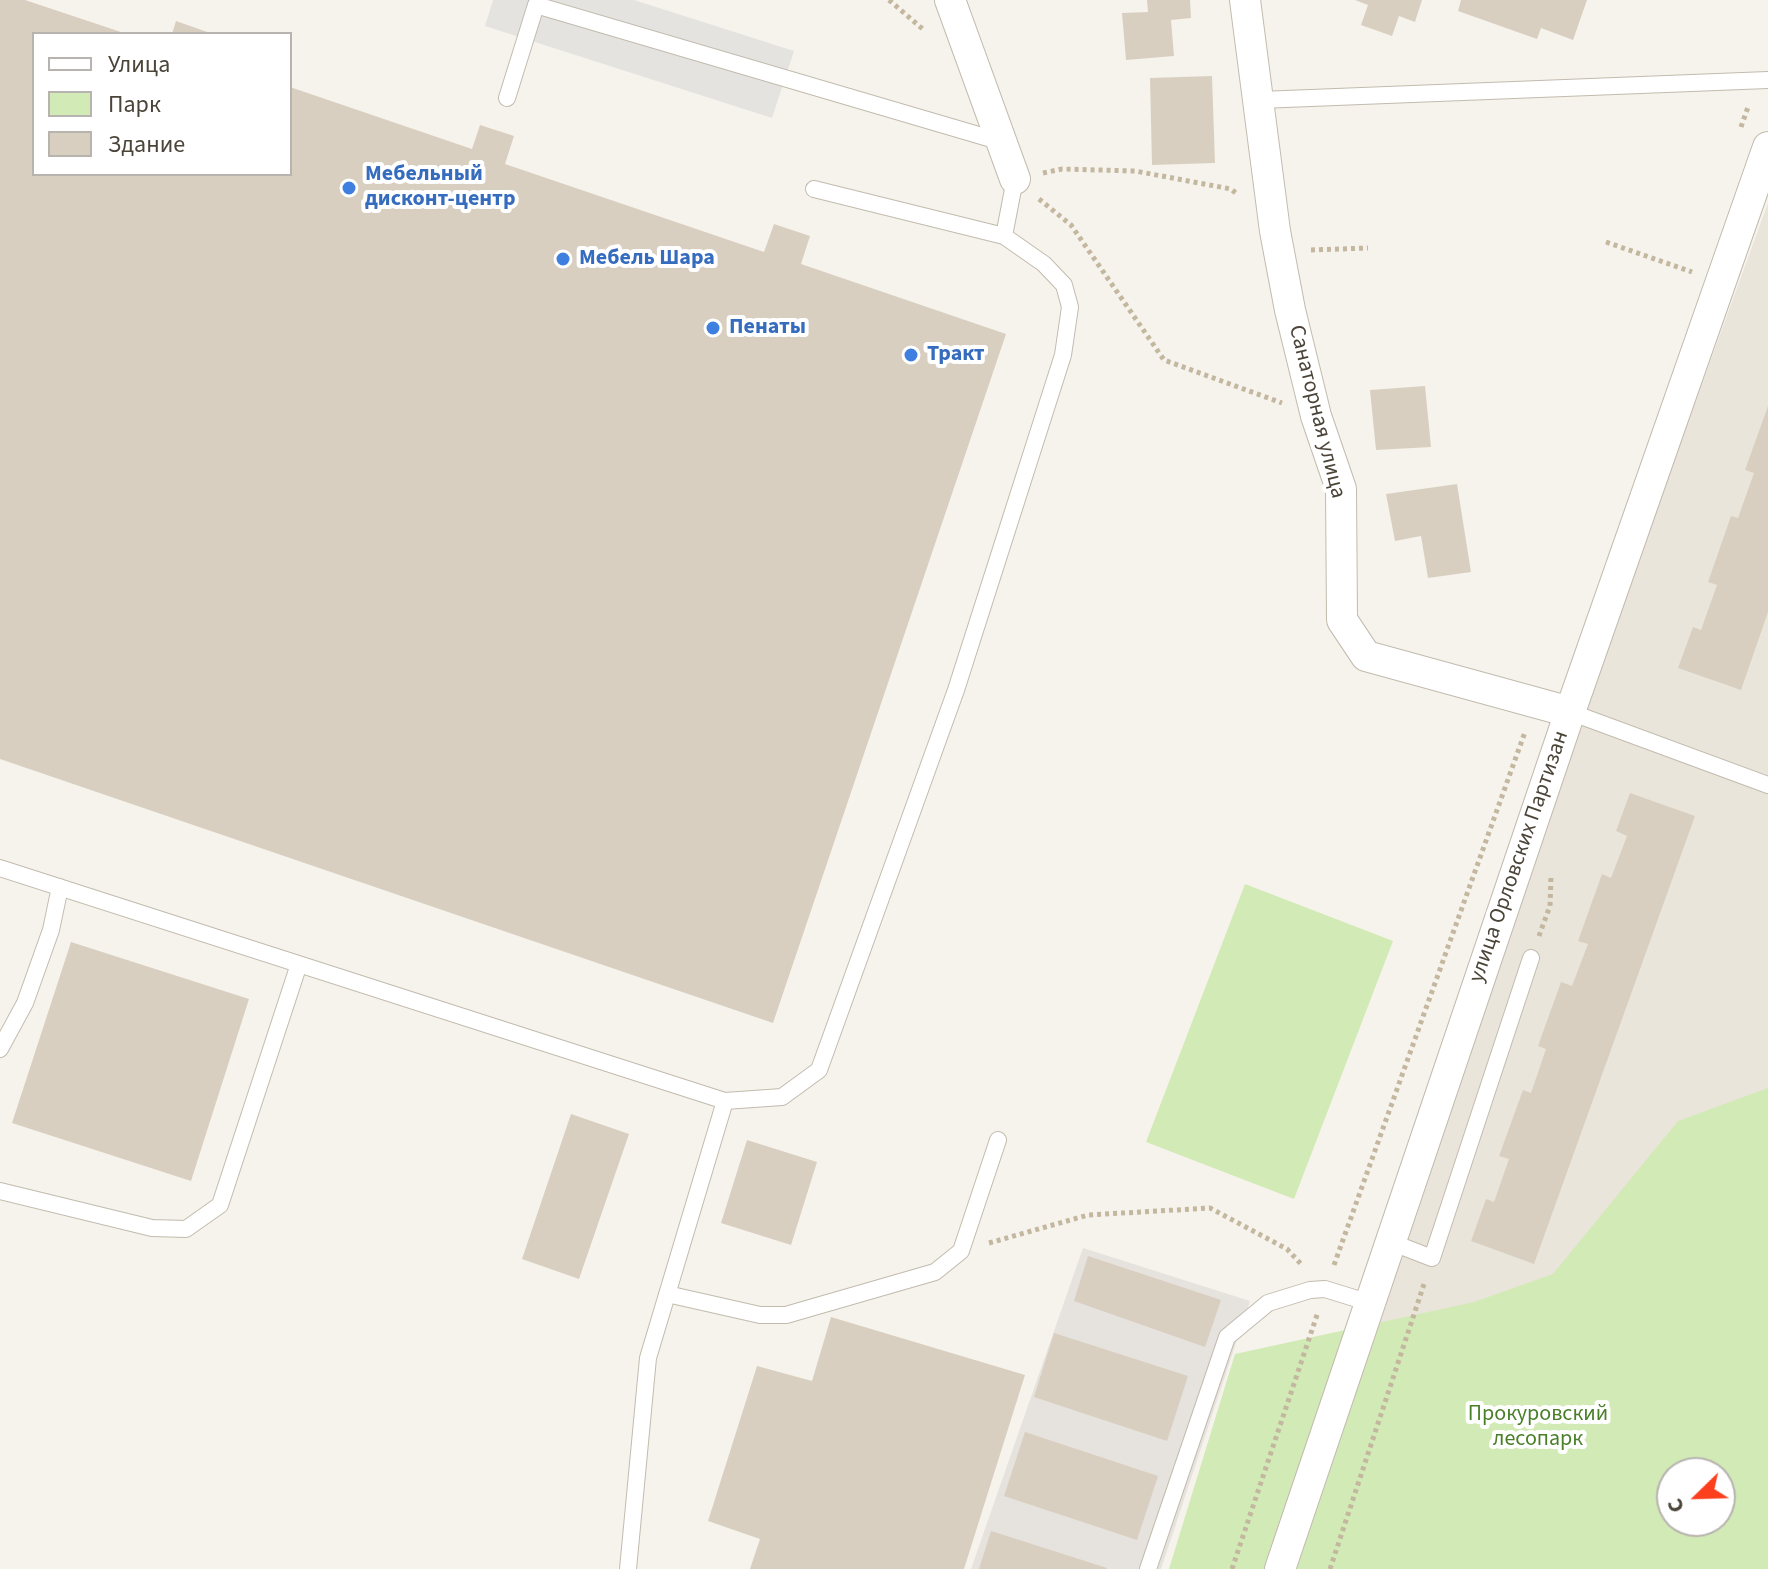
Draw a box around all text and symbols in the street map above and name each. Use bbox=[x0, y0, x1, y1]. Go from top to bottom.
legend bbox=[32, 32, 292, 176]
text: Улица bbox=[108, 47, 170, 82]
text: Парк bbox=[108, 87, 161, 122]
text: Здание bbox=[108, 127, 185, 162]
place label: Мебельный дисконт-центр bbox=[365, 162, 516, 214]
marker: Мебельный дисконт-центр bbox=[340, 179, 358, 197]
place label: Мебель Шара bbox=[579, 246, 715, 272]
marker: Мебель Шара bbox=[554, 250, 572, 268]
place label: Пенаты bbox=[729, 315, 806, 341]
marker: Пенаты bbox=[704, 319, 722, 337]
street label: Санаторная улица bbox=[1282, 323, 1350, 501]
place label: Тракт bbox=[927, 342, 985, 368]
marker: Тракт bbox=[902, 346, 920, 364]
street label: улица Орловских Партизан bbox=[1464, 728, 1576, 986]
park label: Прокуровский лесопарк bbox=[1468, 1402, 1608, 1454]
north arrow bbox=[1656, 1457, 1736, 1537]
text: С bbox=[1659, 1493, 1693, 1518]

